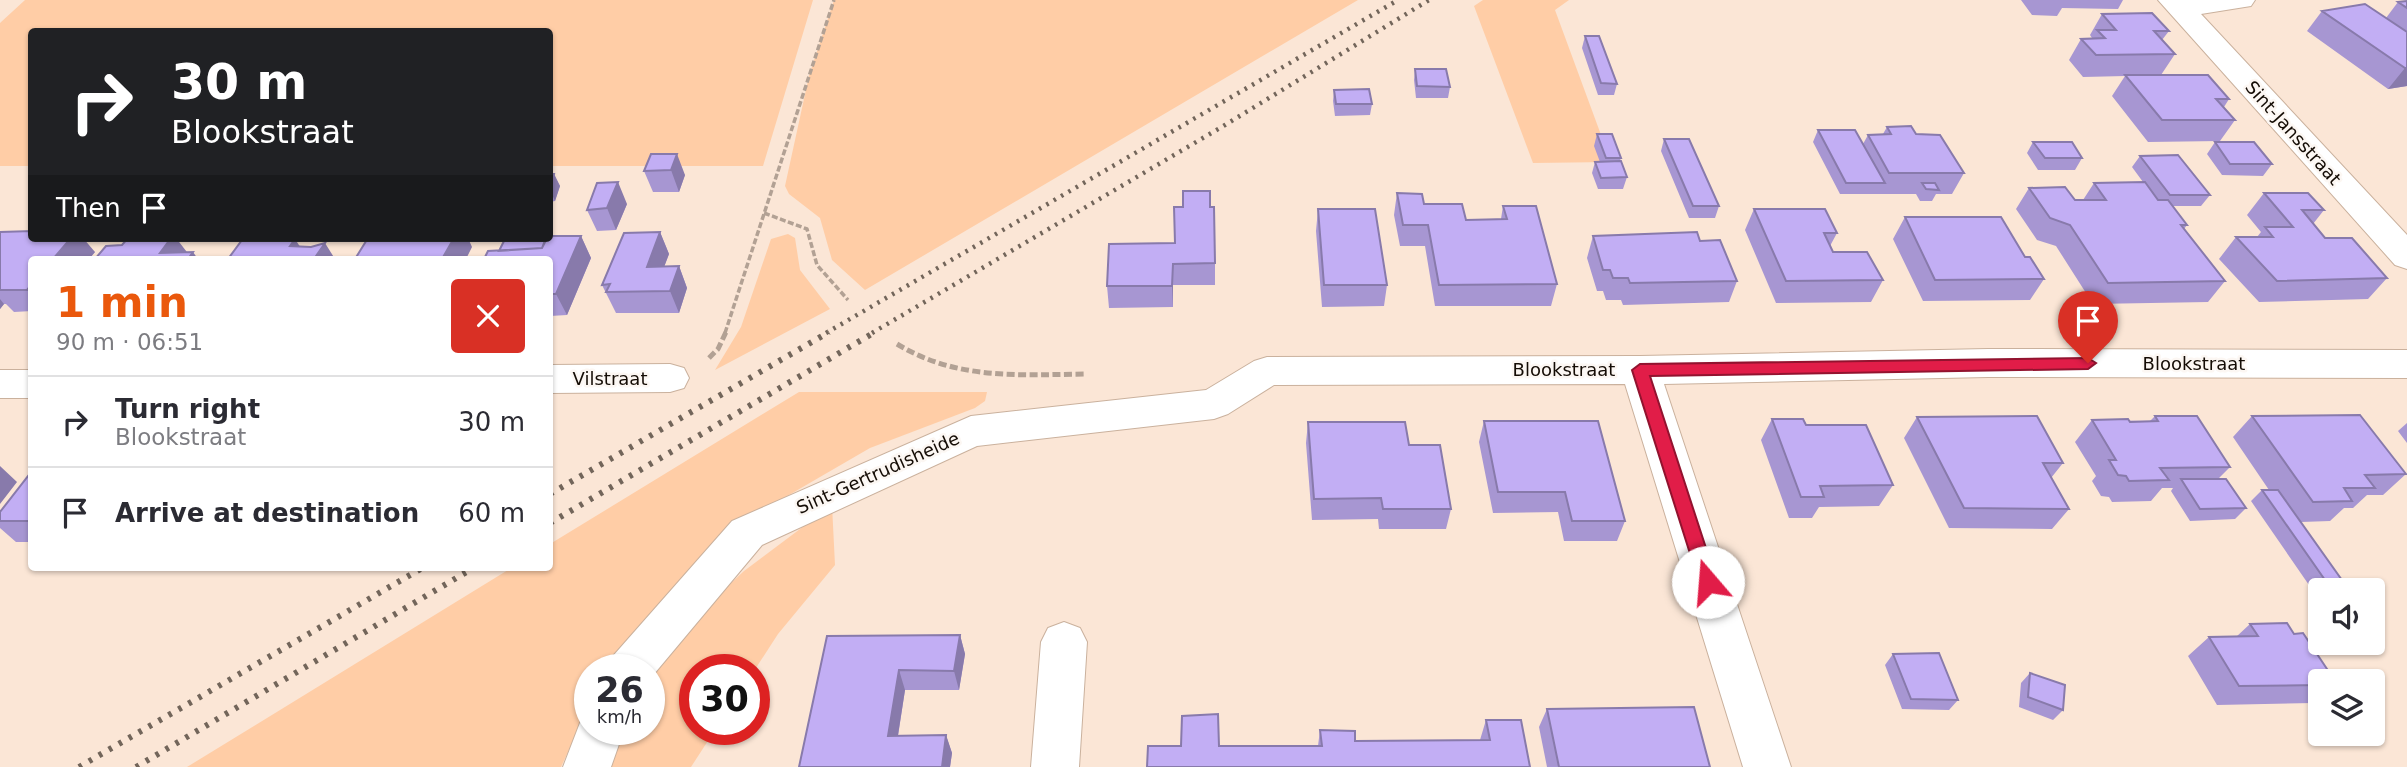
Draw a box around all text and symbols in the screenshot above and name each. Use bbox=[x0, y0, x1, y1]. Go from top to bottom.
text: 30 m bbox=[171, 54, 307, 111]
icon: right bbox=[56, 56, 147, 147]
street label: Sint-Jansstraat bbox=[2241, 76, 2345, 189]
text: Blookstraat bbox=[171, 113, 354, 151]
icon: arrive bbox=[135, 189, 173, 227]
text: Then bbox=[56, 193, 121, 223]
text: 1 min bbox=[56, 278, 188, 327]
button: close bbox=[451, 279, 525, 353]
pin bbox=[2058, 291, 2118, 363]
icon: arrive bbox=[2069, 302, 2107, 340]
text: 90 m · 06:51 bbox=[56, 329, 203, 355]
street label: Blookstraat bbox=[2143, 353, 2245, 374]
street label: Blookstraat bbox=[1513, 359, 1615, 380]
street label: Vilstraat bbox=[573, 368, 647, 389]
text: Turn right bbox=[115, 394, 260, 424]
icon: right bbox=[56, 403, 94, 441]
text: 30 m bbox=[458, 407, 525, 437]
text: Blookstraat bbox=[115, 424, 246, 450]
street label: Sint-Gertrudisheide bbox=[793, 427, 963, 518]
icon: arrive bbox=[56, 494, 94, 532]
text: Arrive at destination bbox=[115, 498, 419, 528]
text: 60 m bbox=[458, 498, 525, 528]
position arrow bbox=[1671, 545, 1745, 619]
map controls bbox=[2308, 578, 2385, 746]
button: sound bbox=[2308, 578, 2385, 655]
speed limit sign: 30 bbox=[679, 654, 770, 745]
button: layers bbox=[2308, 669, 2385, 746]
text: 26 bbox=[595, 670, 644, 710]
text: km/h bbox=[597, 706, 642, 727]

